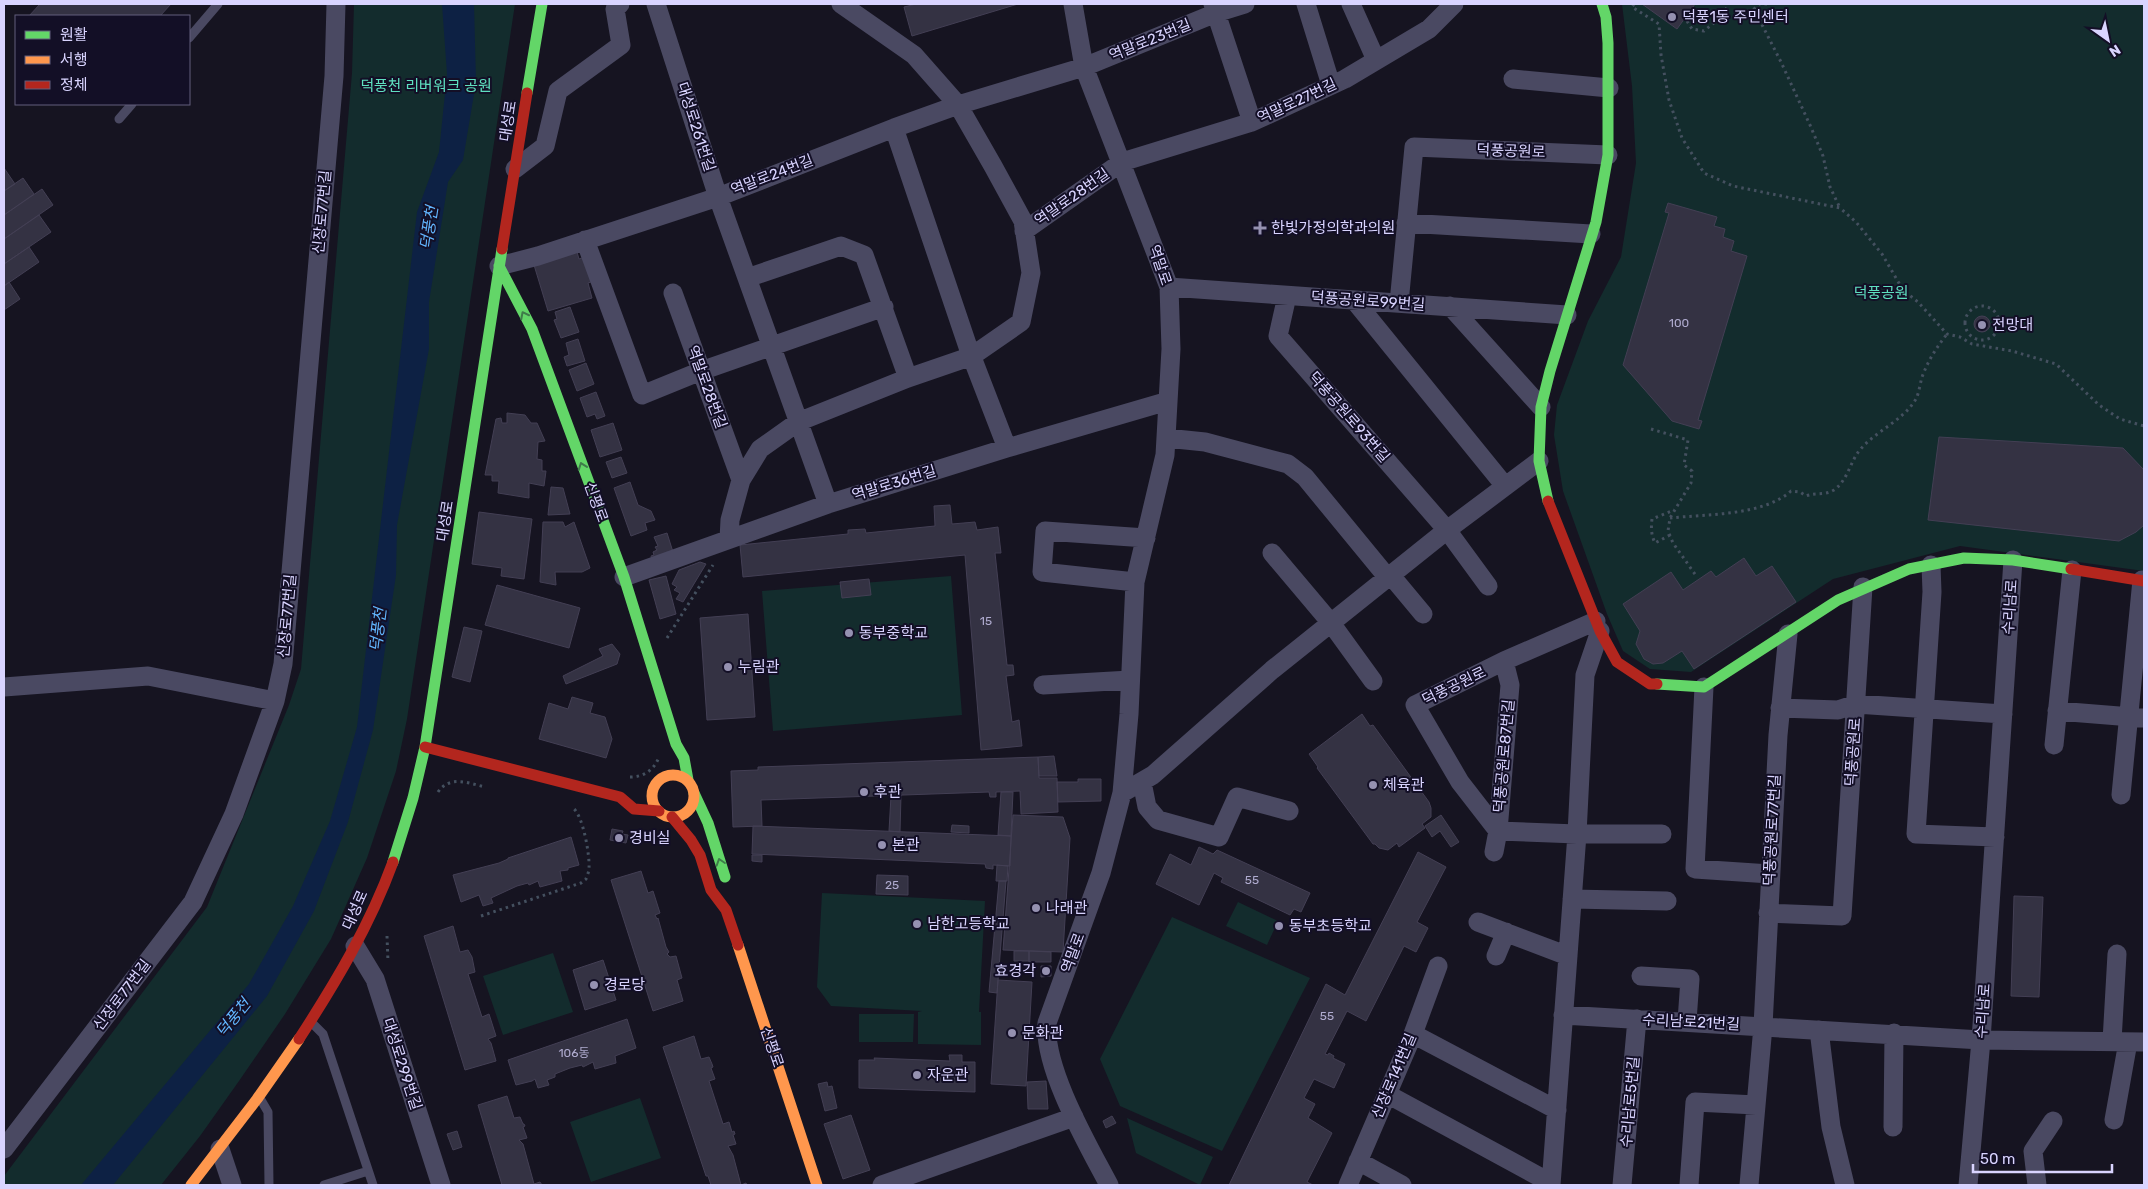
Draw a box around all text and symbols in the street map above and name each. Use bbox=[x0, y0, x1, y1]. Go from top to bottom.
place label: 덕풍1동 주민센터 bbox=[1682, 8, 1789, 26]
marker: 덕풍1동 주민센터 bbox=[1666, 11, 1678, 23]
legend bbox=[15, 15, 190, 105]
street label: 역말로23번길 bbox=[1106, 15, 1194, 65]
north arrow bbox=[2083, 15, 2133, 65]
text: 원활 bbox=[60, 26, 88, 44]
text: N bbox=[2106, 41, 2124, 60]
text: 서행 bbox=[60, 51, 88, 69]
street label: 역말로27번길 bbox=[1254, 75, 1340, 127]
text: 정체 bbox=[60, 76, 88, 94]
park label: 덕풍천 리버워크 공원 bbox=[360, 77, 492, 95]
street label: 대성로261번길 bbox=[673, 80, 719, 174]
street label: 대성로 bbox=[496, 99, 520, 143]
street label: 덕풍공원로 bbox=[1476, 141, 1546, 161]
street label: 역말로24번길 bbox=[728, 151, 816, 199]
street label: 역말로28번길 bbox=[1031, 165, 1113, 229]
street label: 신장로77번길 bbox=[309, 169, 335, 255]
water label: 덕풍천 bbox=[416, 202, 442, 251]
place label: 한빛가정의학과의원 bbox=[1271, 219, 1395, 237]
marker: 한빛가정의학과의원 bbox=[1253, 221, 1267, 235]
street label: 역말로 bbox=[1145, 242, 1175, 288]
park label: 덕풍공원 bbox=[1853, 284, 1909, 302]
street label: 덕풍공원로99번길 bbox=[1310, 288, 1426, 314]
one-way arrow bbox=[520, 311, 530, 320]
house number: 100 bbox=[1669, 316, 1689, 330]
place label: 전망대 bbox=[1992, 316, 2033, 334]
marker: 전망대 bbox=[1976, 319, 1988, 331]
street label: 역말로28번길 bbox=[684, 343, 730, 431]
street label: 덕풍공원로93번길 bbox=[1305, 368, 1393, 466]
one-way arrow bbox=[578, 462, 588, 471]
street label: 역말로36번길 bbox=[850, 462, 938, 504]
street label: 신평로 bbox=[580, 479, 612, 525]
street label: 대성로 bbox=[433, 499, 457, 543]
street label: 신장로77번길 bbox=[274, 573, 300, 659]
street label: 수리남로 bbox=[1999, 579, 2021, 635]
water label: 덕풍천 bbox=[366, 605, 390, 653]
house number: 15 bbox=[980, 614, 992, 628]
place label: 동부중학교 bbox=[859, 624, 928, 642]
marker: 동부중학교 bbox=[843, 627, 855, 639]
place label: 누림관 bbox=[738, 658, 780, 676]
marker: 누림관 bbox=[722, 661, 734, 673]
street label: 덕풍공원로 bbox=[1419, 663, 1489, 709]
street label: 덕풍공원로87번길 bbox=[1490, 699, 1518, 813]
street label: 덕풍공원로 bbox=[1842, 717, 1864, 787]
street label: 덕풍공원로77번길 bbox=[1760, 774, 1784, 886]
place label: 체육관 bbox=[1383, 776, 1425, 794]
marker: 체육관 bbox=[1367, 779, 1379, 791]
place label: 후관 bbox=[874, 783, 902, 801]
marker: 후관 bbox=[858, 786, 870, 798]
place label: 경비실 bbox=[629, 829, 670, 847]
marker: 경비실 bbox=[613, 832, 625, 844]
place label: 본관 bbox=[892, 836, 920, 854]
marker: 본관 bbox=[876, 839, 888, 851]
one-way arrow bbox=[716, 858, 726, 867]
house number: 55 bbox=[1245, 873, 1259, 887]
house number: 25 bbox=[885, 878, 899, 892]
street label: 대성로 bbox=[338, 887, 372, 933]
place label: 나래관 bbox=[1046, 899, 1088, 917]
marker: 나래관 bbox=[1030, 902, 1042, 914]
place label: 남한고등학교 bbox=[927, 915, 1010, 933]
place label: 동부초등학교 bbox=[1289, 917, 1372, 935]
marker: 남한고등학교 bbox=[911, 918, 923, 930]
marker: 동부초등학교 bbox=[1273, 920, 1285, 932]
street label: 역말로 bbox=[1057, 930, 1089, 976]
street label: 신장로77번길 bbox=[89, 956, 155, 1034]
place label: 효경각 bbox=[995, 962, 1036, 980]
marker: 효경각 bbox=[1040, 965, 1052, 977]
place label: 경로당 bbox=[604, 976, 646, 994]
marker: 경로당 bbox=[588, 979, 600, 991]
street label: 수리남로 bbox=[1972, 983, 1994, 1039]
water label: 덕풍천 bbox=[212, 993, 256, 1041]
house number: 55 bbox=[1320, 1009, 1334, 1023]
street label: 수리남로21번길 bbox=[1642, 1010, 1740, 1034]
street label: 대성로299번길 bbox=[379, 1016, 425, 1112]
street label: 신평로 bbox=[757, 1024, 787, 1070]
place label: 문화관 bbox=[1022, 1024, 1064, 1042]
marker: 문화관 bbox=[1006, 1027, 1018, 1039]
street label: 신장로141번길 bbox=[1368, 1031, 1420, 1121]
house number: 106동 bbox=[558, 1046, 590, 1060]
street label: 수리남로5번길 bbox=[1617, 1056, 1643, 1148]
place label: 자운관 bbox=[927, 1066, 969, 1084]
marker: 자운관 bbox=[911, 1069, 923, 1081]
scale bar bbox=[1973, 1142, 2112, 1174]
text: 50 m bbox=[1980, 1150, 2015, 1168]

